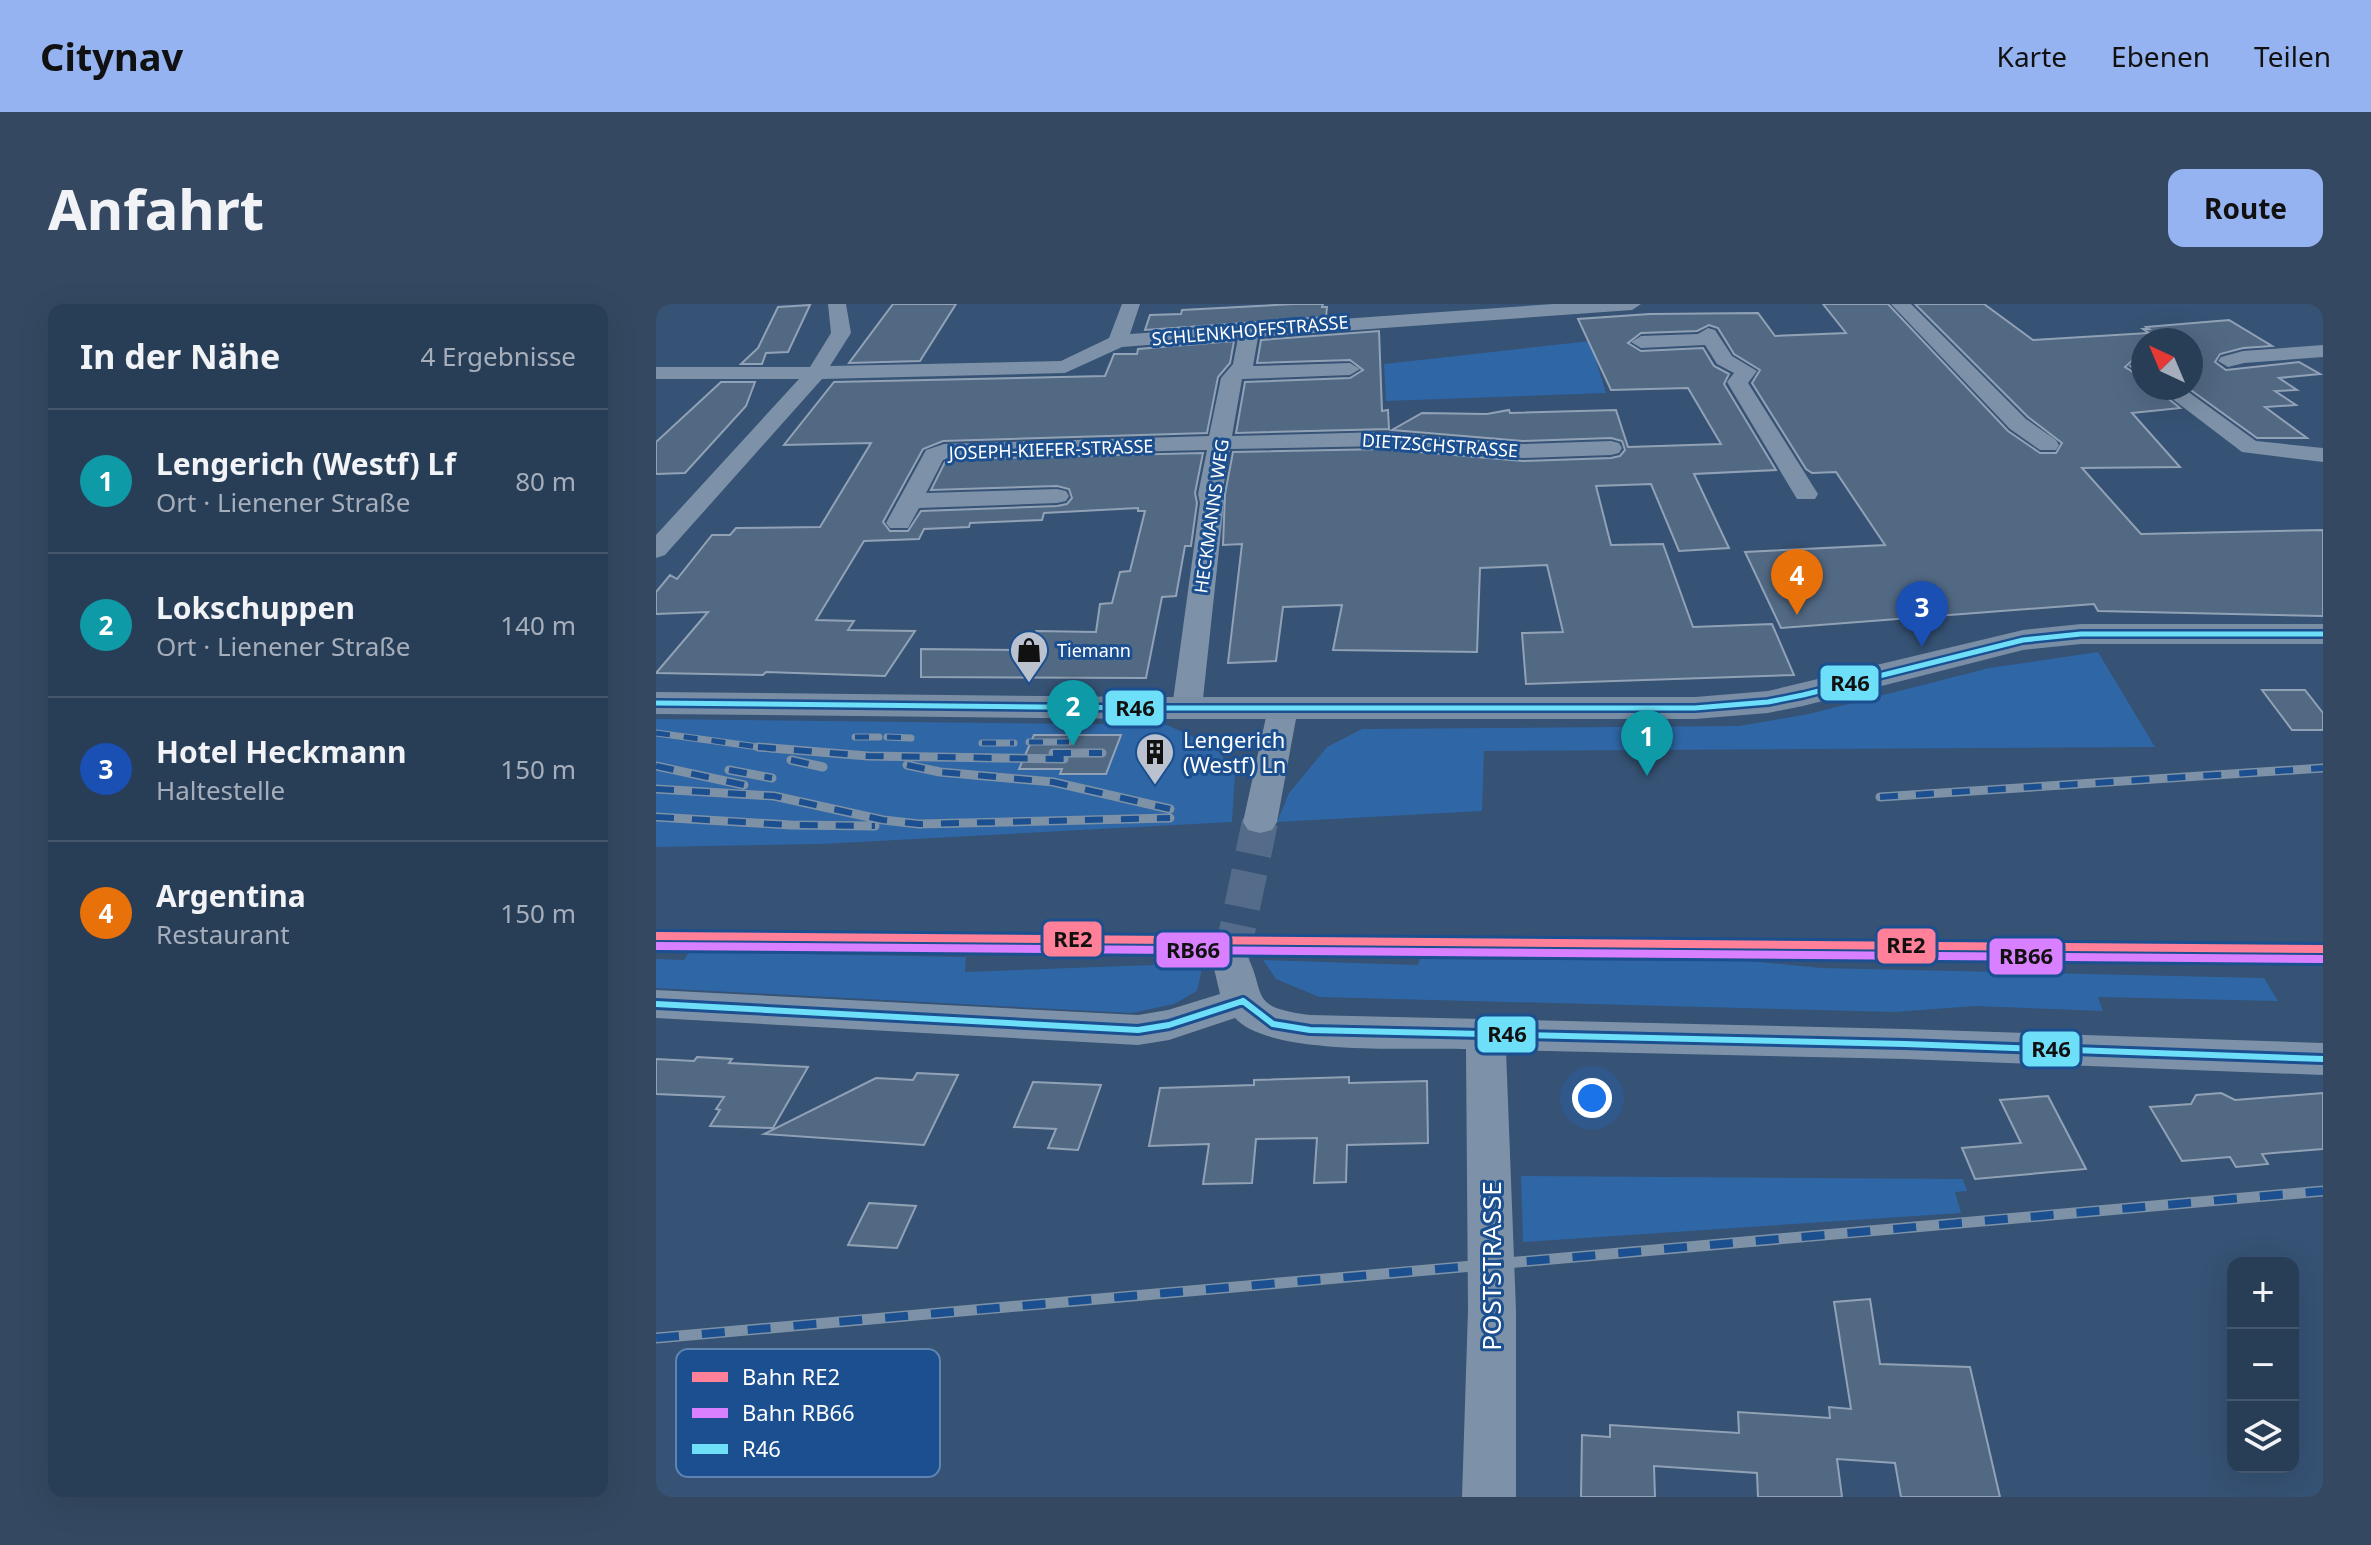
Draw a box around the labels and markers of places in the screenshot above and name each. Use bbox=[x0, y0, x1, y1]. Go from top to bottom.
pin: 4 bbox=[1771, 549, 1823, 615]
pin: 3 bbox=[1896, 581, 1948, 647]
shop icon: Tiemann bbox=[1008, 629, 1050, 684]
place label: Tiemann bbox=[1057, 638, 1131, 662]
pin: 2 bbox=[1047, 680, 1099, 746]
pin: 1 bbox=[1621, 710, 1673, 776]
place label: Lengerich (Westf) Ln bbox=[1183, 724, 1286, 779]
building icon: Lengerich (Westf) Ln bbox=[1134, 731, 1176, 786]

